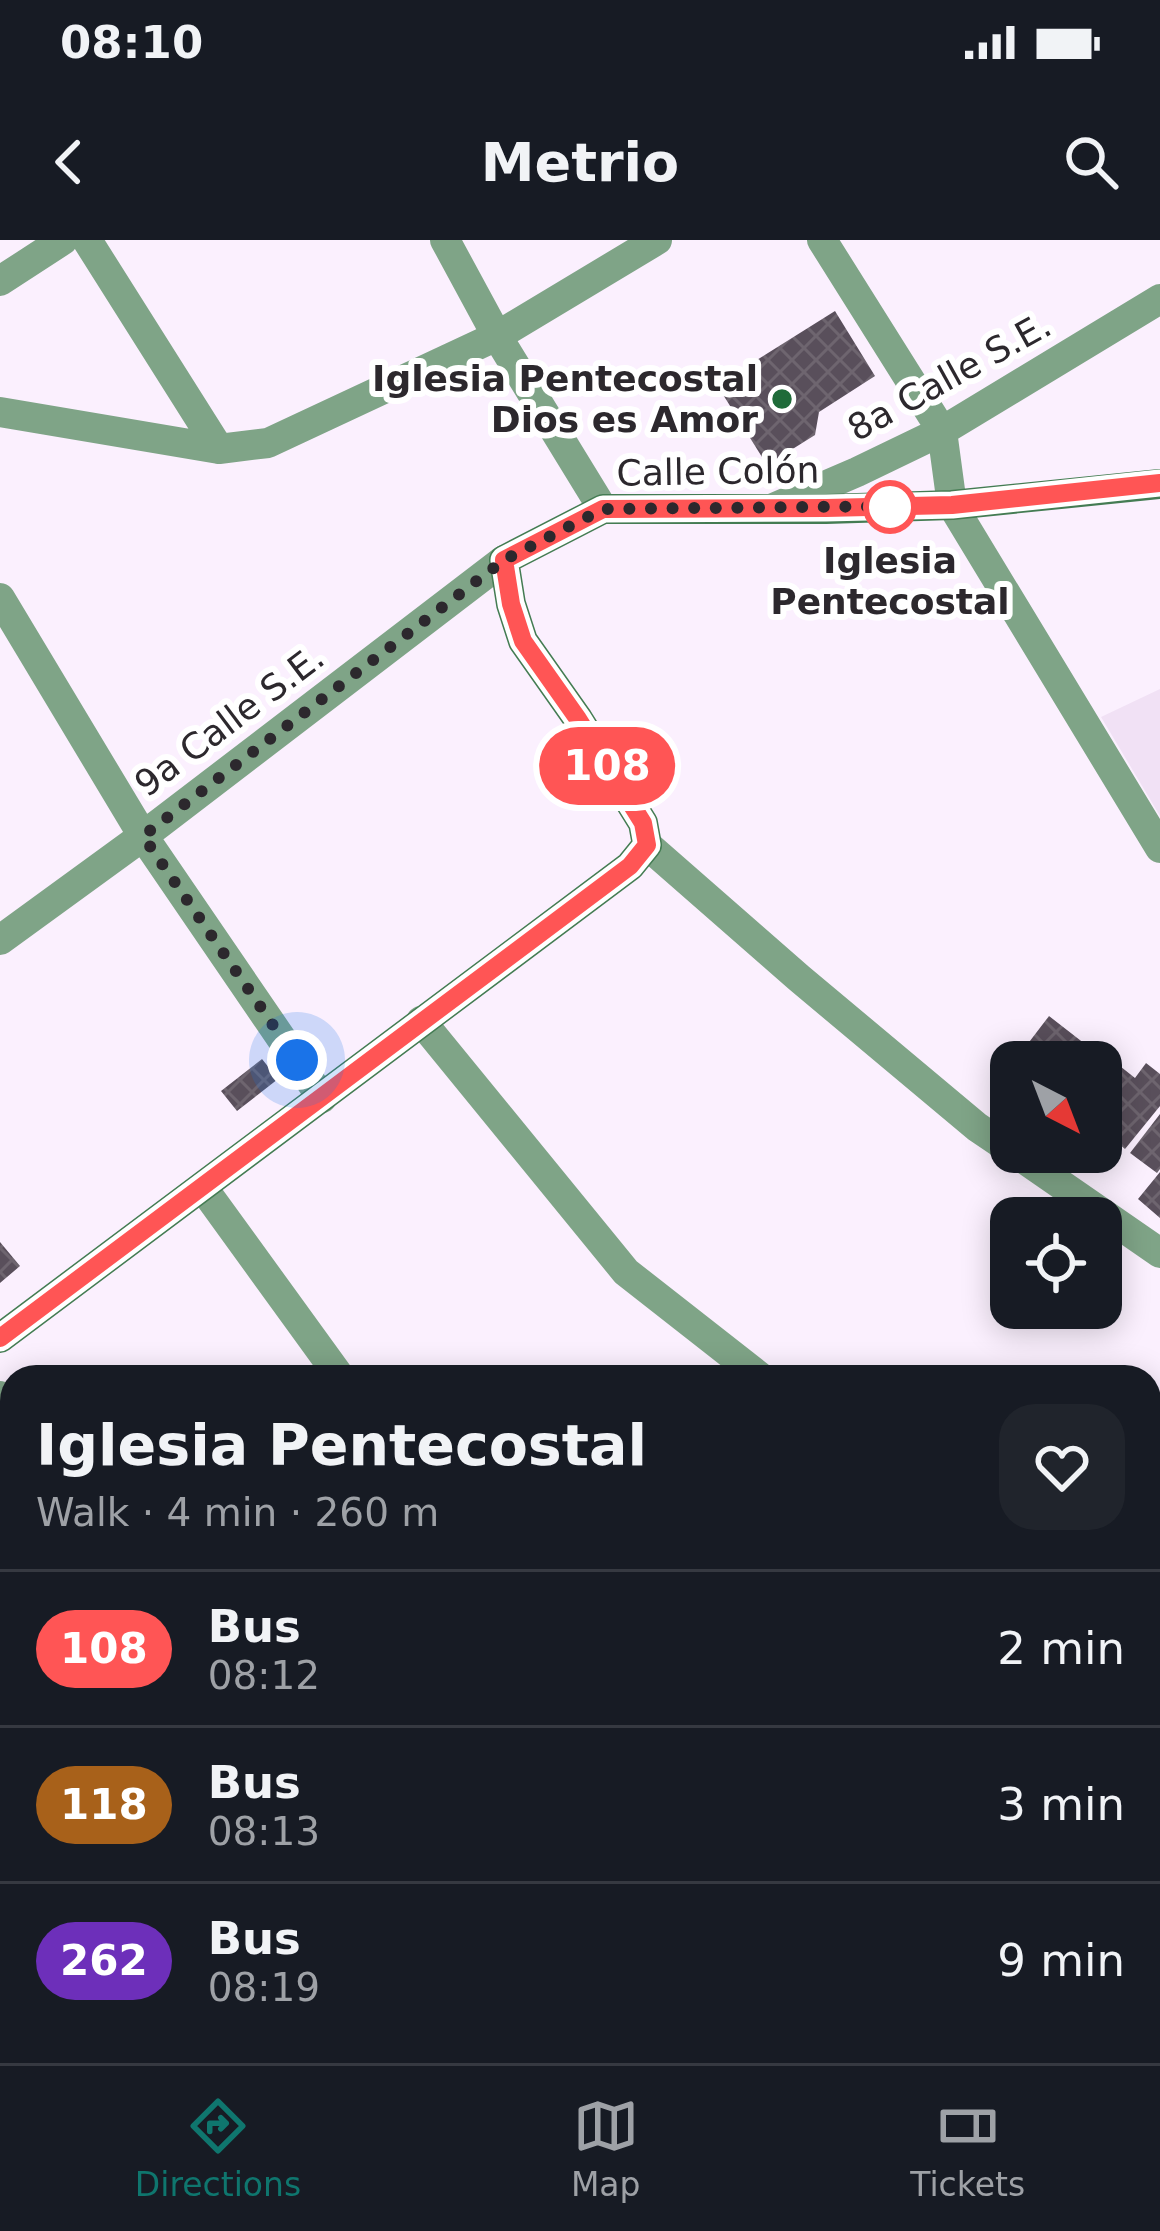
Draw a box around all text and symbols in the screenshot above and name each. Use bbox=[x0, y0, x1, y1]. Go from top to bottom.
text: 08:10 bbox=[60, 16, 203, 69]
icon: back bbox=[36, 129, 102, 195]
icon: search bbox=[1058, 129, 1124, 195]
text: Metrio bbox=[481, 131, 679, 194]
street label: 8a Calle S.E. bbox=[841, 304, 1058, 449]
place label: Iglesia Pentecostal Dios es Amor bbox=[372, 358, 758, 440]
marker: Iglesia Pentecostal Dios es Amor bbox=[769, 386, 795, 412]
street label: Calle Colón bbox=[616, 449, 820, 494]
marker: Iglesia Pentecostal bbox=[865, 482, 915, 532]
place label: Iglesia Pentecostal bbox=[770, 540, 1010, 622]
street label: 9a Calle S.E. bbox=[127, 636, 332, 805]
line badge: 108 bbox=[538, 727, 676, 805]
text: 108 bbox=[563, 741, 651, 790]
your location bbox=[267, 1030, 327, 1090]
north arrow bbox=[990, 1041, 1122, 1173]
map controls bbox=[990, 1041, 1122, 1329]
button: locate bbox=[990, 1197, 1122, 1329]
button: heart bbox=[999, 1404, 1125, 1530]
text: Iglesia Pentecostal bbox=[36, 1412, 647, 1478]
text: Walk · 4 min · 260 m bbox=[36, 1490, 439, 1535]
text: Bus bbox=[208, 1600, 301, 1653]
text: 2 min bbox=[997, 1622, 1125, 1675]
text: 108 bbox=[60, 1624, 148, 1673]
text: 08:12 bbox=[208, 1653, 320, 1698]
text: Bus bbox=[208, 1756, 301, 1809]
text: 3 min bbox=[997, 1778, 1125, 1831]
text: 118 bbox=[60, 1780, 148, 1829]
text: 08:13 bbox=[208, 1809, 320, 1854]
text: Bus bbox=[208, 1912, 301, 1965]
text: 9 min bbox=[997, 1934, 1125, 1987]
text: 262 bbox=[60, 1936, 148, 1985]
text: 08:19 bbox=[208, 1965, 320, 2010]
tab: Directions bbox=[135, 2093, 301, 2204]
tab: Map bbox=[571, 2093, 641, 2204]
tab: Tickets bbox=[910, 2093, 1025, 2204]

